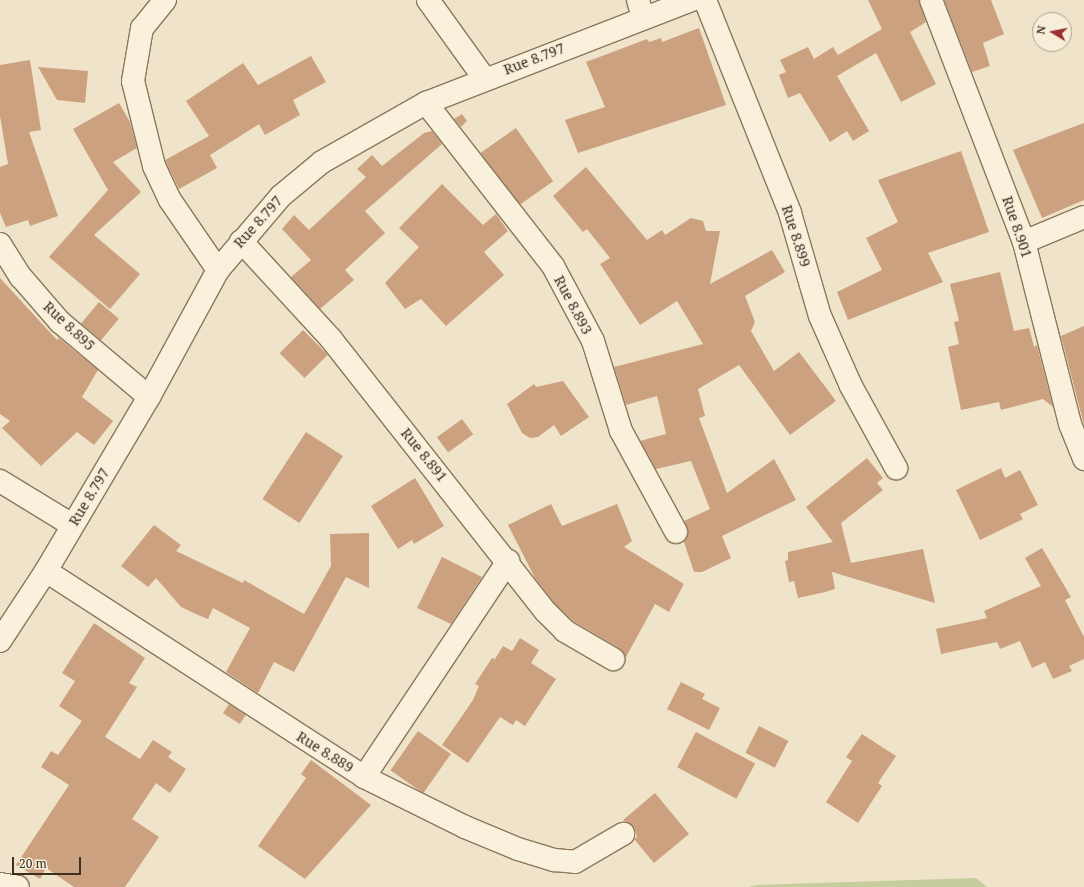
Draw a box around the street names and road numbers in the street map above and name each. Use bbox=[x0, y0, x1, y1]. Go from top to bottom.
street label: Rue 8.797 bbox=[501, 40, 567, 78]
street label: Rue 8.797 bbox=[230, 193, 286, 251]
street label: Rue 8.901 bbox=[999, 194, 1035, 260]
street label: Rue 8.899 bbox=[778, 203, 814, 269]
street label: Rue 8.893 bbox=[551, 273, 595, 337]
street label: Rue 8.895 bbox=[40, 298, 98, 354]
street label: Rue 8.891 bbox=[397, 425, 451, 485]
street label: Rue 8.797 bbox=[65, 465, 113, 529]
street label: Rue 8.889 bbox=[293, 728, 357, 776]

